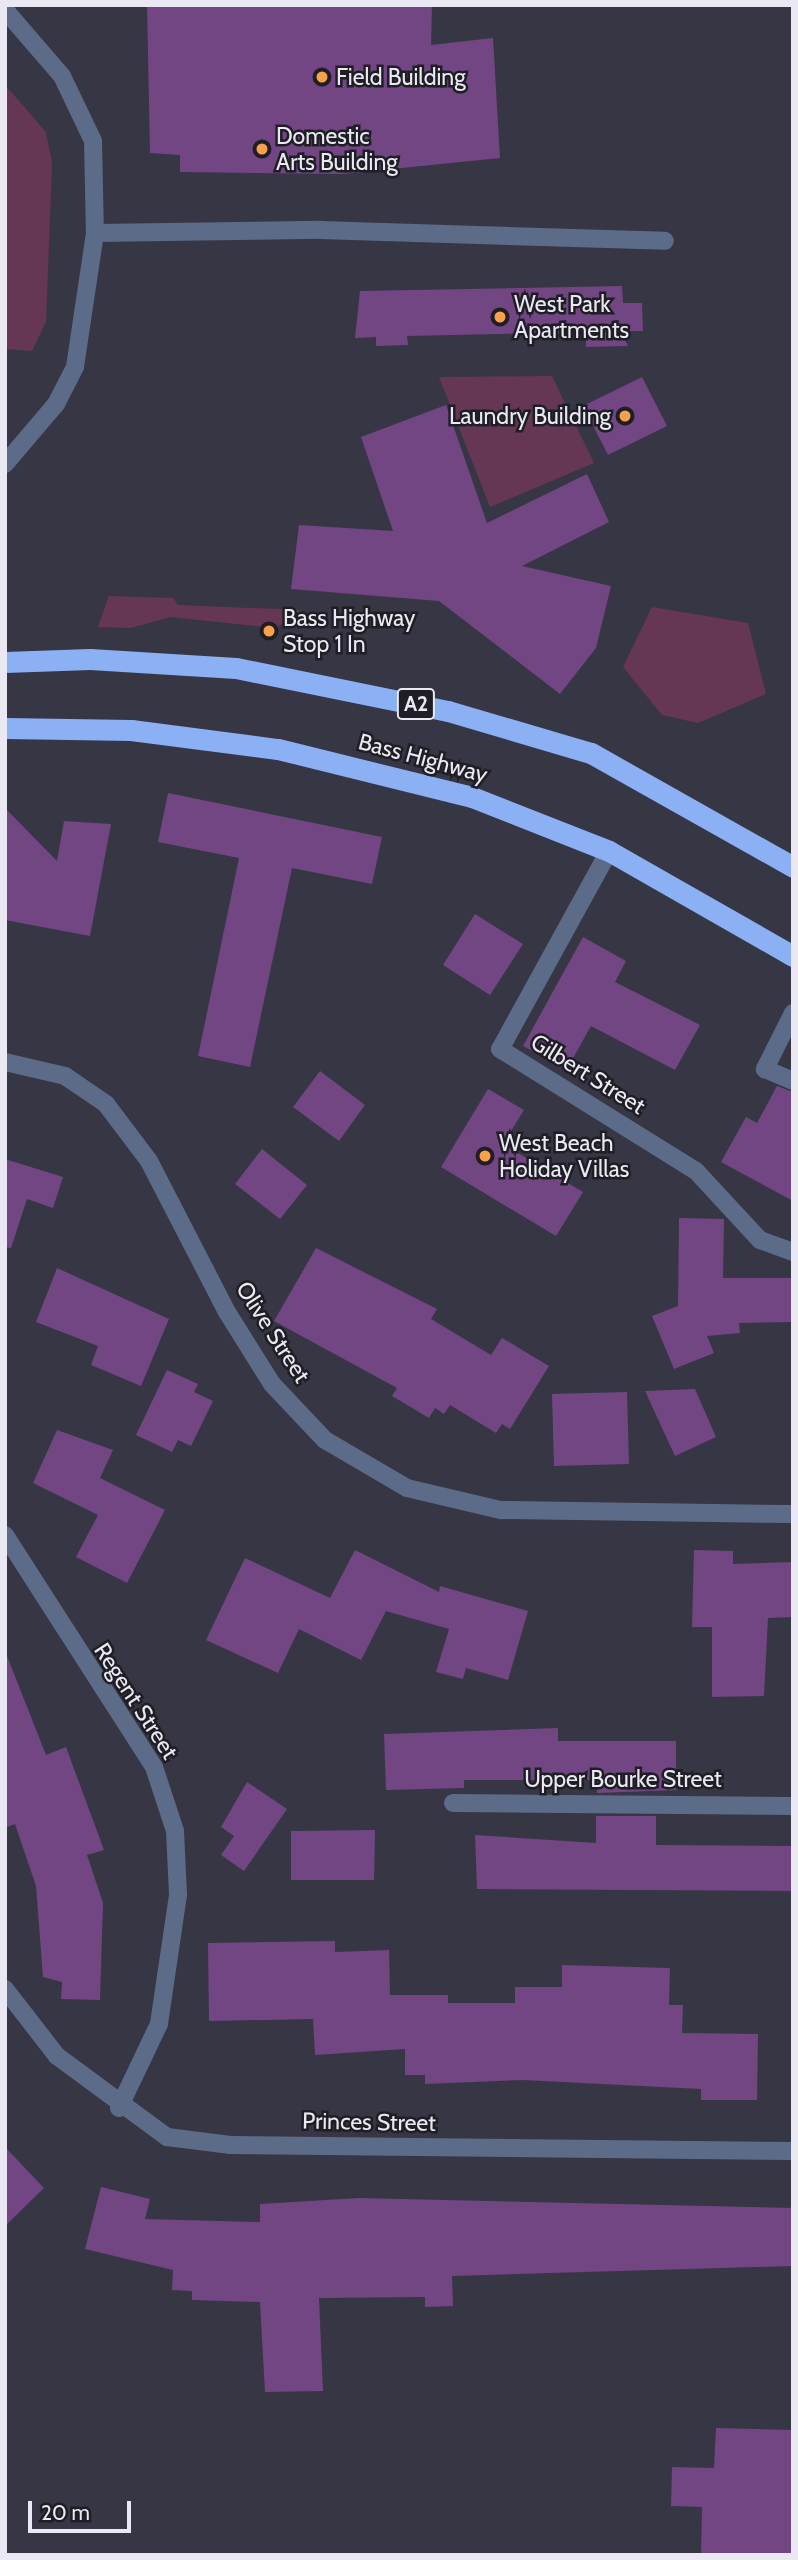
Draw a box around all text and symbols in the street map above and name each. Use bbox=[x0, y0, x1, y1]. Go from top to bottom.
place label: Field Building bbox=[336, 63, 466, 91]
marker: Field Building bbox=[314, 69, 330, 85]
place label: Domestic Arts Building bbox=[276, 122, 398, 176]
marker: Domestic Arts Building bbox=[254, 141, 270, 157]
place label: West Park Apartments bbox=[514, 290, 629, 344]
marker: West Park Apartments bbox=[492, 309, 508, 325]
place label: Laundry Building bbox=[449, 402, 611, 430]
marker: Laundry Building bbox=[617, 408, 633, 424]
place label: Bass Highway Stop 1 In bbox=[283, 604, 415, 658]
marker: Bass Highway Stop 1 In bbox=[261, 623, 277, 639]
road number: A2 bbox=[397, 686, 435, 722]
street label: Bass Highway bbox=[355, 728, 491, 788]
street label: Gilbert Street bbox=[526, 1028, 650, 1120]
place label: West Beach Holiday Villas bbox=[499, 1129, 629, 1183]
marker: West Beach Holiday Villas bbox=[477, 1148, 493, 1164]
street label: Olive Street bbox=[230, 1276, 316, 1388]
street label: Regent Street bbox=[88, 1638, 184, 1764]
street label: Upper Bourke Street bbox=[524, 1765, 722, 1793]
street label: Princes Street bbox=[302, 2107, 436, 2137]
scale bar bbox=[32, 2486, 135, 2530]
text: 20 m bbox=[41, 2500, 90, 2525]

